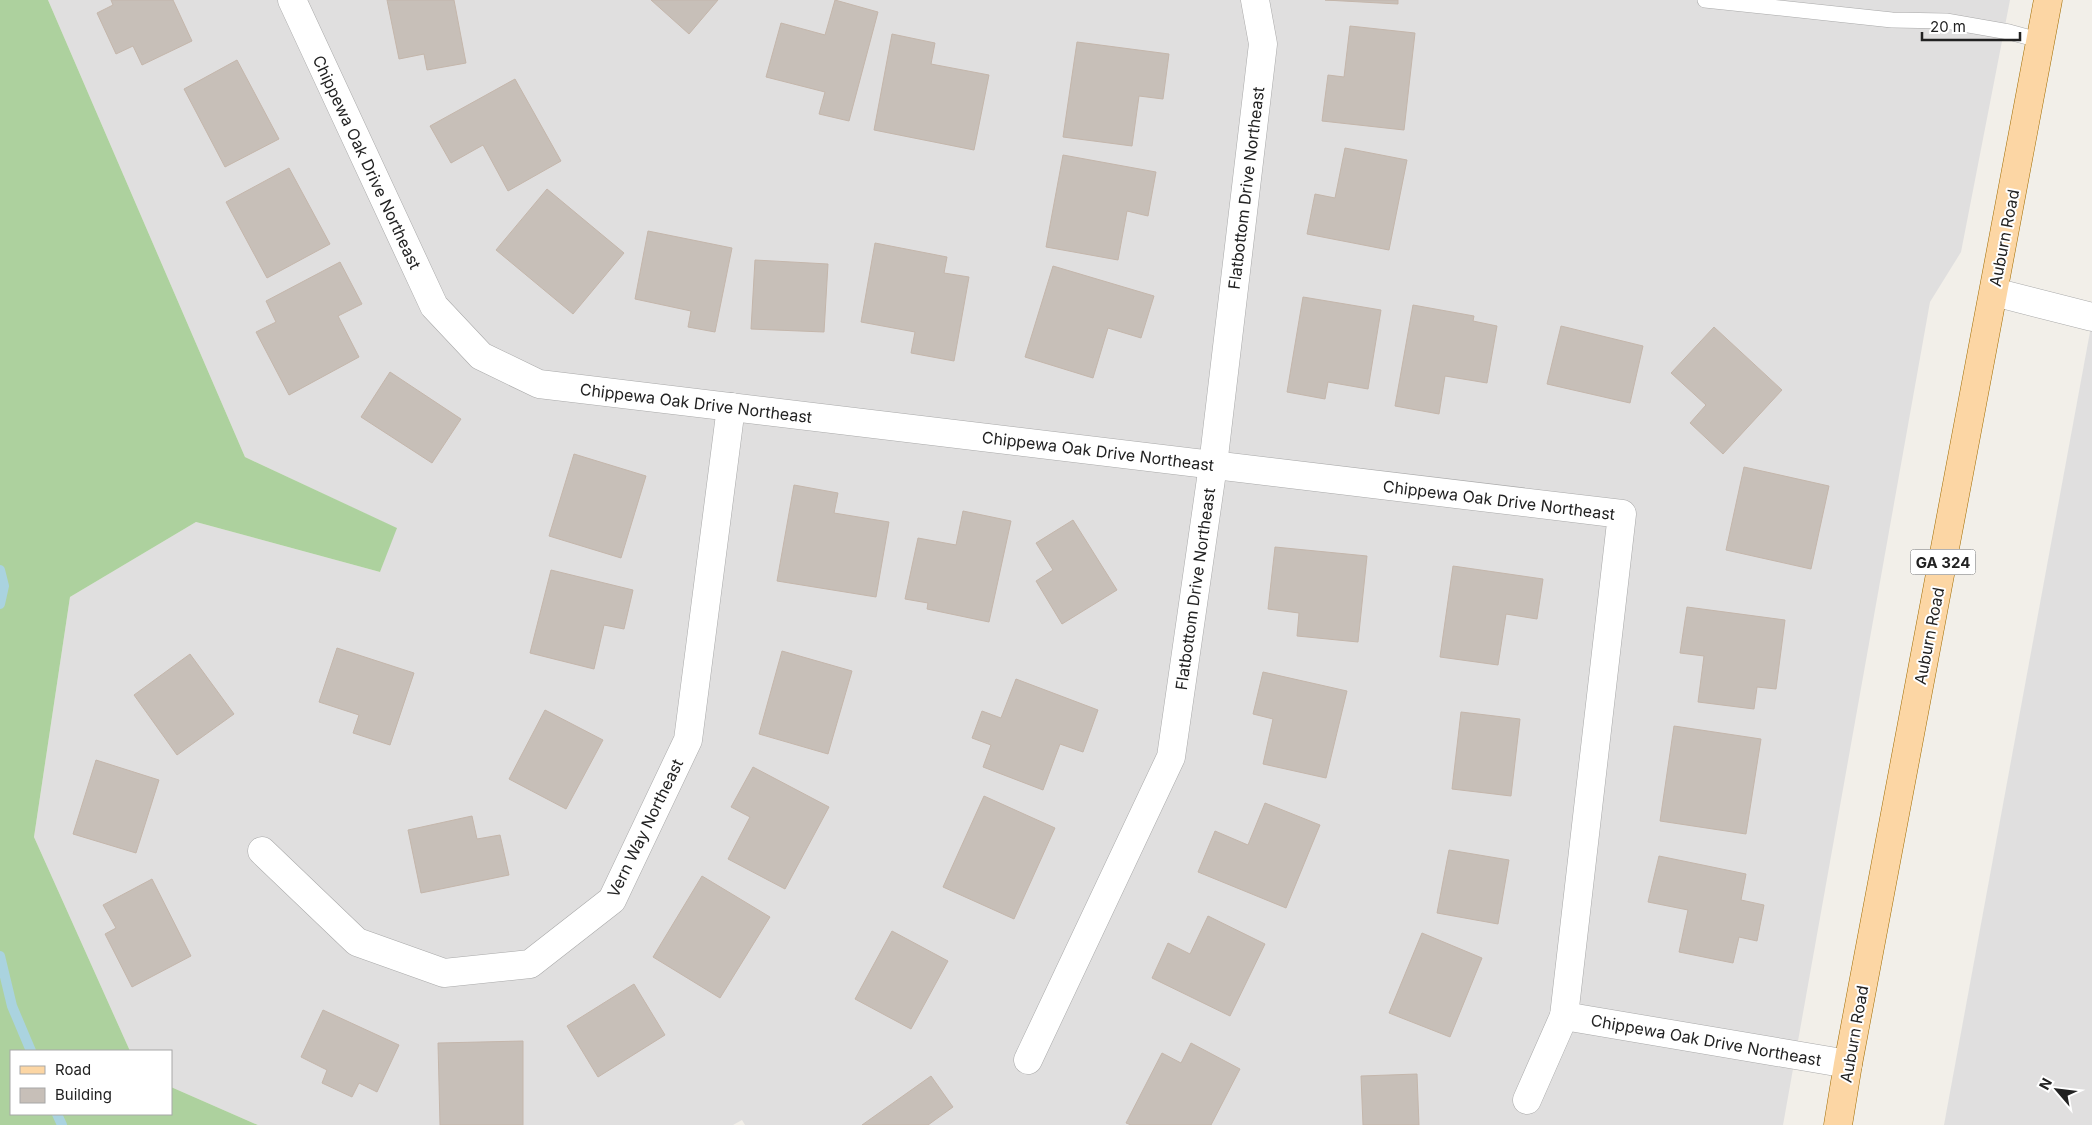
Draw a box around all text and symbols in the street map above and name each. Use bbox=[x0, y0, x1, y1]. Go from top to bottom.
scale bar bbox=[1922, 10, 2020, 42]
text: 20 m bbox=[1930, 17, 1966, 36]
street label: Chippewa Oak Drive Northeast bbox=[309, 52, 425, 272]
street label: Flatbottom Drive Northeast bbox=[1224, 86, 1268, 290]
street label: Auburn Road bbox=[1985, 188, 2023, 288]
street label: Chippewa Oak Drive Northeast bbox=[579, 379, 813, 427]
street label: Chippewa Oak Drive Northeast bbox=[981, 427, 1215, 475]
street label: Chippewa Oak Drive Northeast bbox=[1382, 476, 1616, 524]
street label: Flatbottom Drive Northeast bbox=[1171, 487, 1219, 691]
road number: GA 324 bbox=[1910, 550, 1976, 574]
street label: Auburn Road bbox=[1910, 586, 1948, 686]
street label: Vern Way Northeast bbox=[603, 755, 687, 901]
street label: Auburn Road bbox=[1836, 984, 1872, 1084]
street label: Chippewa Oak Drive Northeast bbox=[1589, 1010, 1823, 1070]
legend bbox=[10, 1050, 172, 1115]
text: Road bbox=[55, 1060, 91, 1079]
north arrow bbox=[2032, 1065, 2082, 1115]
text: N bbox=[2035, 1075, 2055, 1092]
text: Building bbox=[55, 1085, 112, 1104]

